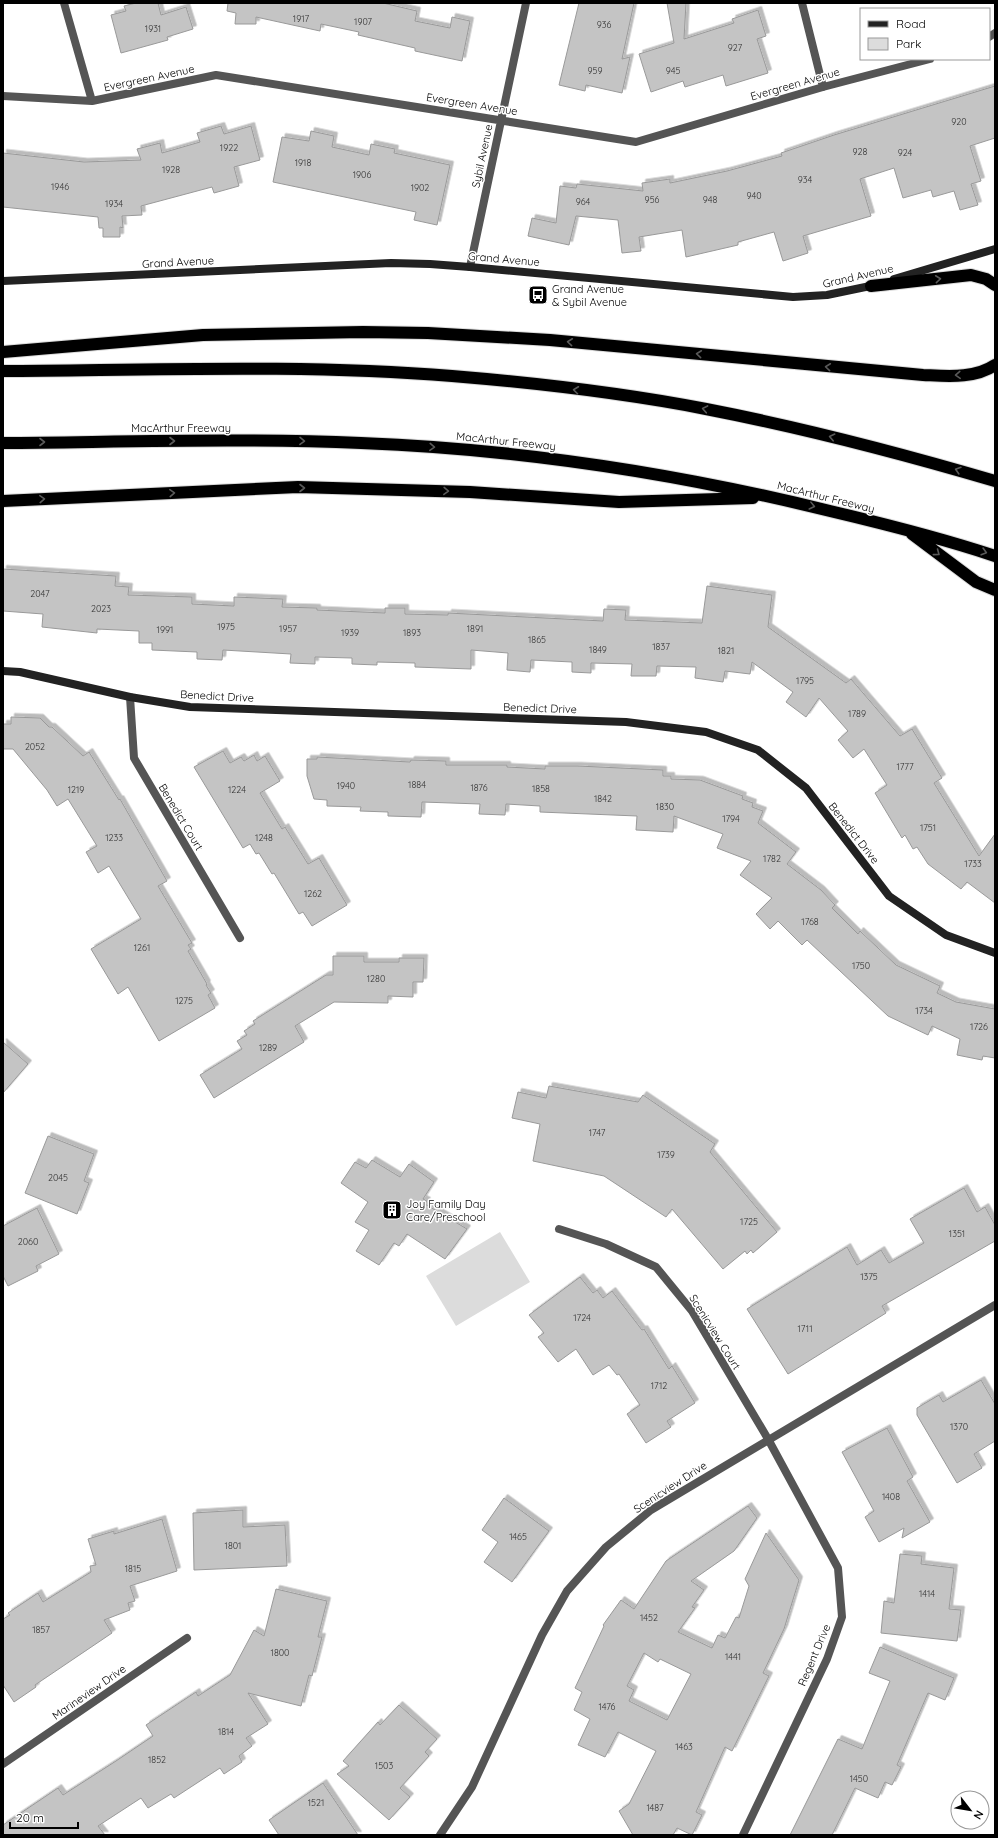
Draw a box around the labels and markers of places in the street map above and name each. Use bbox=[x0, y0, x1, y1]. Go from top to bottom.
place label: Grand Avenue & Sybil Avenue bbox=[552, 282, 627, 309]
bus stop icon: Grand Avenue & Sybil Avenue bbox=[527, 284, 549, 306]
place label: Joy Family Day Care/Preschool bbox=[406, 1197, 486, 1224]
building icon: Joy Family Day Care/Preschool bbox=[381, 1199, 403, 1221]

